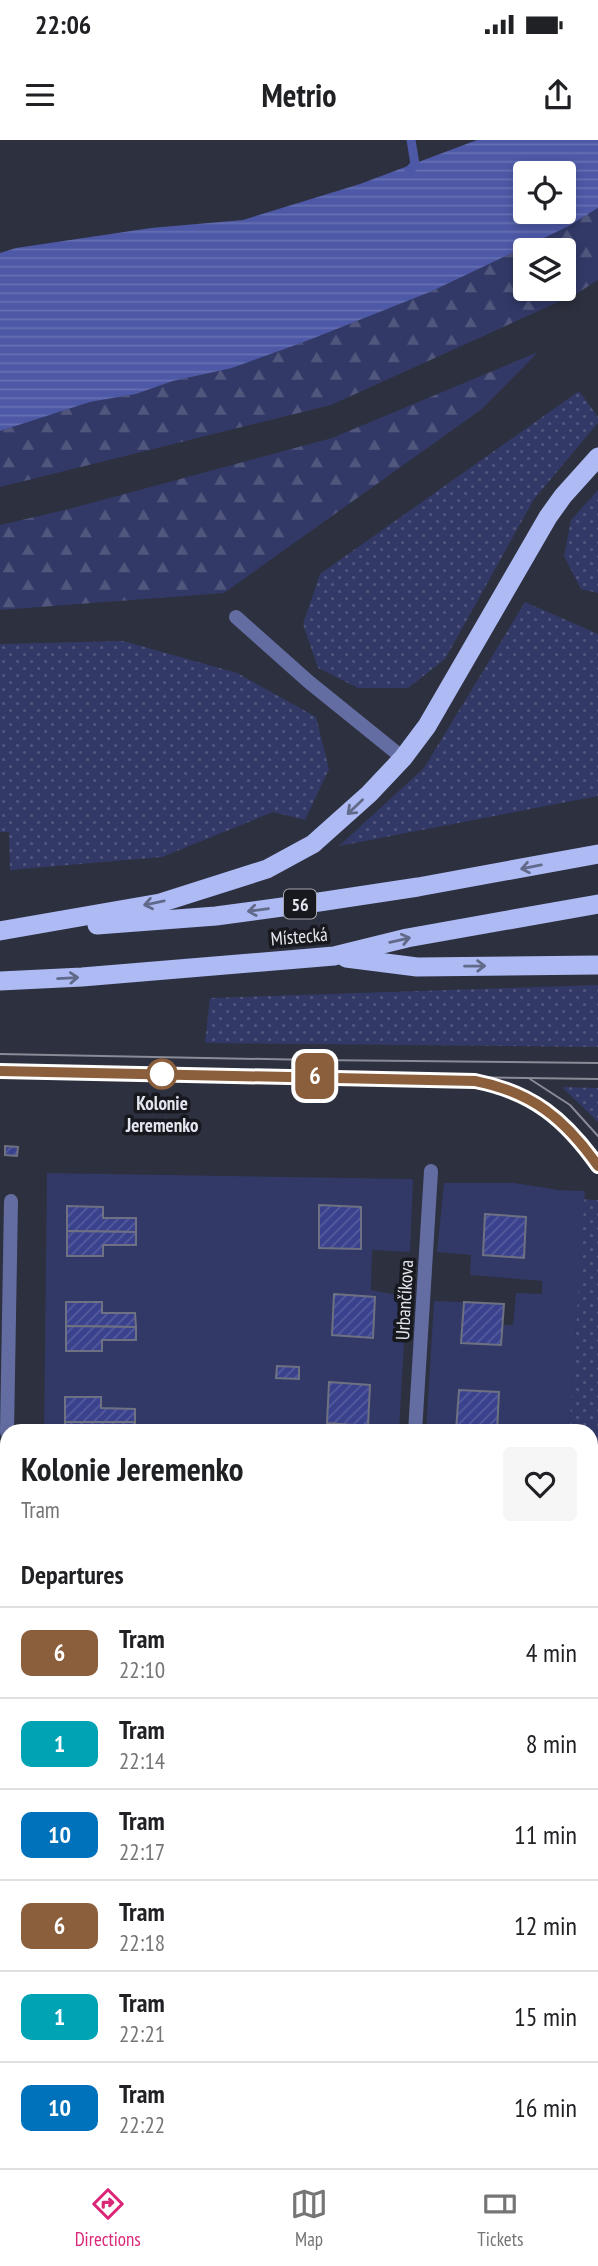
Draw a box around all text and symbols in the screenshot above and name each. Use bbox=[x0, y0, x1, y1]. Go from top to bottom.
text: 22:06 bbox=[35, 8, 91, 41]
text: Metrio bbox=[261, 74, 337, 116]
icon: menu bbox=[21, 76, 59, 114]
icon: share bbox=[539, 76, 577, 114]
map controls bbox=[513, 161, 576, 301]
button: locate bbox=[513, 161, 576, 224]
button: layers bbox=[513, 238, 576, 301]
one-way arrow bbox=[347, 798, 364, 815]
one-way arrow bbox=[520, 861, 543, 875]
road number: 56 bbox=[284, 890, 316, 918]
one-way arrow bbox=[143, 897, 166, 911]
one-way arrow bbox=[247, 904, 270, 917]
street label: Místecká bbox=[269, 922, 329, 950]
one-way arrow bbox=[389, 933, 411, 946]
one-way arrow bbox=[463, 960, 486, 973]
one-way arrow bbox=[56, 971, 79, 984]
line badge: 6 bbox=[292, 1053, 338, 1099]
marker: Kolonie Jeremenko bbox=[147, 1059, 177, 1089]
text: 6 bbox=[309, 1060, 321, 1091]
place label: Kolonie Jeremenko bbox=[125, 1091, 198, 1137]
street label: Urbančíkova bbox=[390, 1259, 418, 1341]
text: Kolonie Jeremenko bbox=[21, 1447, 244, 1490]
button: heart bbox=[503, 1447, 577, 1521]
text: Tram bbox=[21, 1495, 60, 1524]
text: Departures bbox=[21, 1558, 124, 1591]
text: Tram bbox=[119, 1622, 165, 1655]
text: 4 min bbox=[526, 1636, 577, 1669]
text: 6 bbox=[54, 1637, 65, 1668]
text: 22:10 bbox=[119, 1655, 165, 1684]
text: Tram bbox=[119, 1713, 165, 1746]
text: 8 min bbox=[526, 1727, 577, 1760]
text: 1 bbox=[54, 1728, 65, 1759]
text: 22:14 bbox=[119, 1746, 165, 1775]
text: Tram bbox=[119, 1804, 165, 1837]
text: 11 min bbox=[514, 1818, 577, 1851]
text: 10 bbox=[48, 1819, 71, 1850]
text: 22:17 bbox=[119, 1837, 165, 1866]
text: Tram bbox=[119, 1895, 165, 1928]
text: 12 min bbox=[514, 1909, 577, 1942]
text: 6 bbox=[54, 1910, 65, 1941]
text: 22:18 bbox=[119, 1928, 165, 1957]
text: Tram bbox=[119, 1986, 165, 2019]
text: 15 min bbox=[514, 2000, 577, 2033]
text: 1 bbox=[54, 2001, 65, 2032]
text: 22:21 bbox=[119, 2019, 165, 2048]
text: Tram bbox=[119, 2077, 165, 2110]
text: 16 min bbox=[514, 2091, 577, 2124]
text: 10 bbox=[48, 2092, 71, 2123]
text: 22:22 bbox=[119, 2110, 165, 2139]
tab: Directions bbox=[75, 2185, 141, 2251]
tab: Map bbox=[290, 2185, 328, 2251]
tab: Tickets bbox=[477, 2185, 523, 2251]

